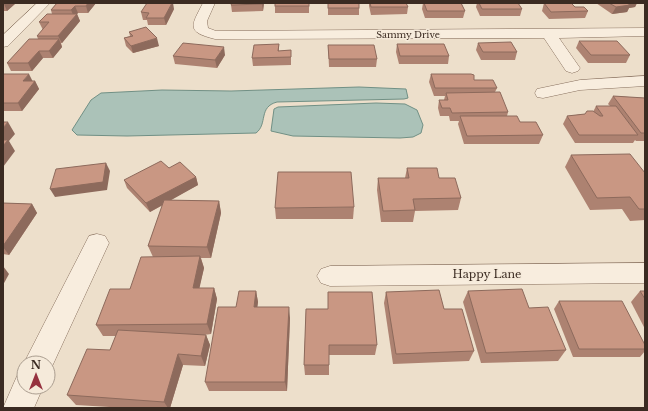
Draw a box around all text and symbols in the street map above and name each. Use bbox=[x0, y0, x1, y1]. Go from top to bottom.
street label: Sammy Drive bbox=[376, 29, 440, 40]
street label: Happy Lane bbox=[453, 267, 521, 281]
north arrow bbox=[16, 355, 56, 395]
text: N bbox=[31, 358, 42, 372]

